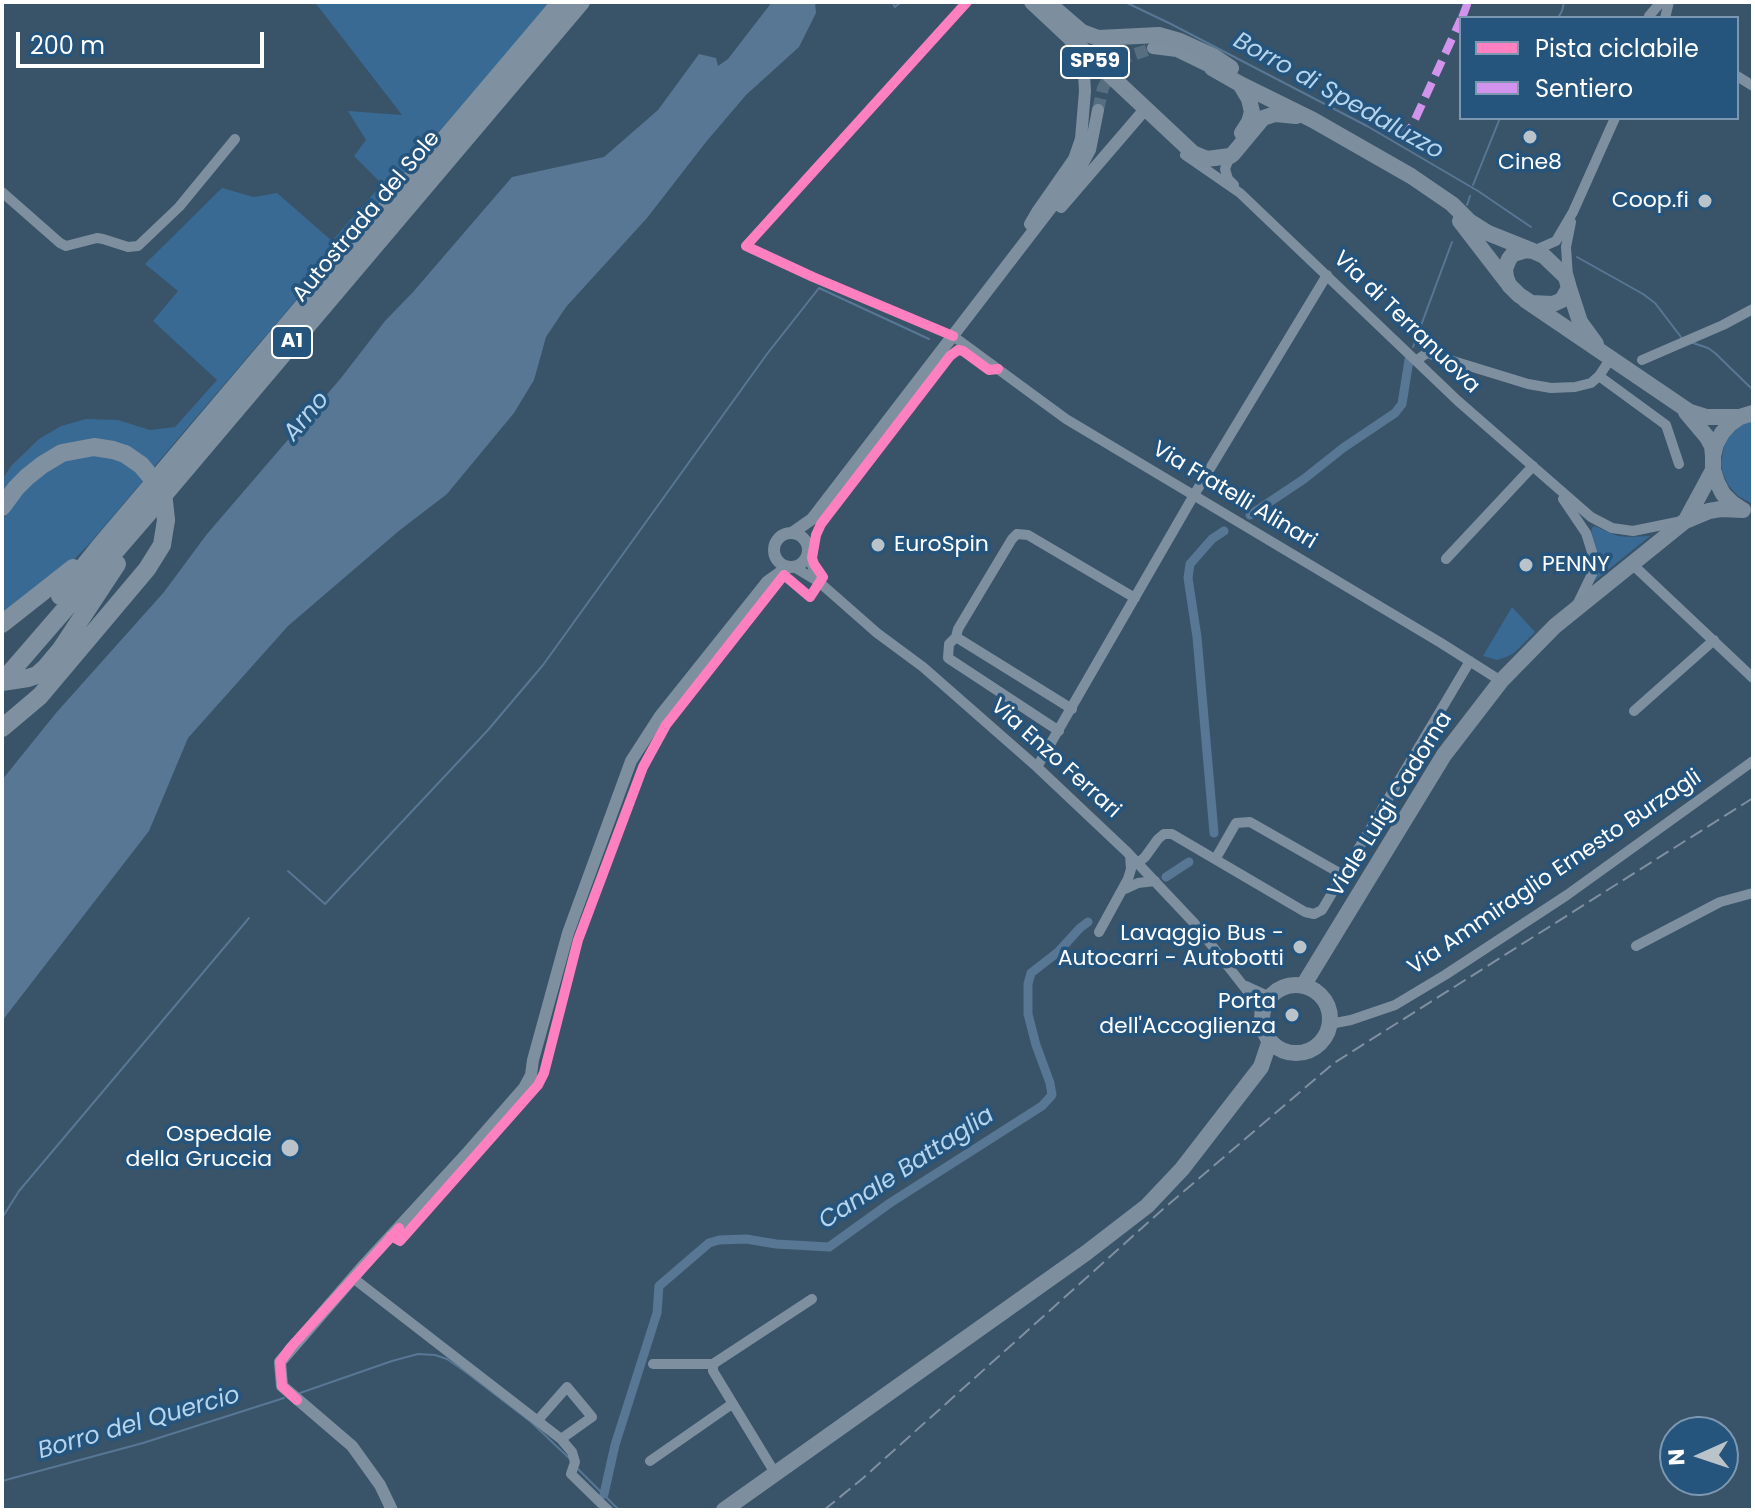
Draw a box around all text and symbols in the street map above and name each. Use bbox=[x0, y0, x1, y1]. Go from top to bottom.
scale bar bbox=[20, 16, 268, 66]
legend bbox=[1459, 16, 1739, 120]
water label: Borro di Spedaluzzo bbox=[1228, 27, 1448, 167]
text: 200 m bbox=[30, 29, 105, 62]
text: Pista ciclabile bbox=[1535, 32, 1699, 65]
road number: SP59 bbox=[1061, 46, 1129, 78]
text: Sentiero bbox=[1535, 72, 1633, 105]
street label: Autostrada del Sole bbox=[288, 126, 446, 308]
marker: Cine8 bbox=[1521, 128, 1539, 146]
place label: Cine8 bbox=[1498, 150, 1562, 176]
place label: Coop.fi bbox=[1612, 188, 1689, 214]
marker: Coop.fi bbox=[1696, 192, 1714, 210]
street label: Via di Terranuova bbox=[1327, 246, 1485, 400]
road number: A1 bbox=[272, 326, 312, 358]
water label: Arno bbox=[278, 386, 336, 448]
street label: Via Fratelli Alinari bbox=[1147, 436, 1321, 556]
place label: EuroSpin bbox=[894, 532, 989, 558]
marker: EuroSpin bbox=[869, 536, 887, 554]
place label: PENNY bbox=[1542, 552, 1610, 578]
marker: PENNY bbox=[1517, 556, 1535, 574]
street label: Via Enzo Ferrari bbox=[984, 694, 1126, 824]
street label: Viale Luigi Cadorna bbox=[1323, 708, 1459, 902]
street label: Via Ammiraglio Ernesto Burzagli bbox=[1403, 765, 1707, 981]
place label: Lavaggio Bus - Autocarri - Autobotti bbox=[1058, 921, 1284, 972]
marker: Lavaggio Bus - Autocarri - Autobotti bbox=[1291, 938, 1309, 956]
place label: Porta dell'Accoglienza bbox=[1099, 989, 1276, 1040]
marker: Porta dell'Accoglienza bbox=[1283, 1006, 1301, 1024]
water label: Canale Battaglia bbox=[814, 1102, 1000, 1236]
place label: Ospedale della Gruccia bbox=[126, 1122, 272, 1174]
marker: Ospedale della Gruccia bbox=[279, 1137, 301, 1159]
water label: Borro del Quercio bbox=[35, 1381, 243, 1467]
north arrow bbox=[1659, 1416, 1739, 1496]
text: N bbox=[1661, 1448, 1692, 1466]

